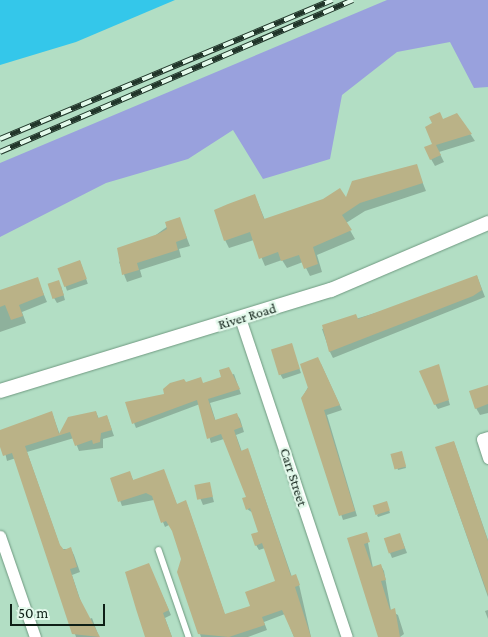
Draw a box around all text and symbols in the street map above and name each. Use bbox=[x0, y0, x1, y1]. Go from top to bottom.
street label: River Road bbox=[216, 299, 278, 333]
street label: Carr Street bbox=[277, 446, 311, 508]
scale bar bbox=[12, 594, 108, 626]
text: 50 m bbox=[18, 605, 48, 621]

